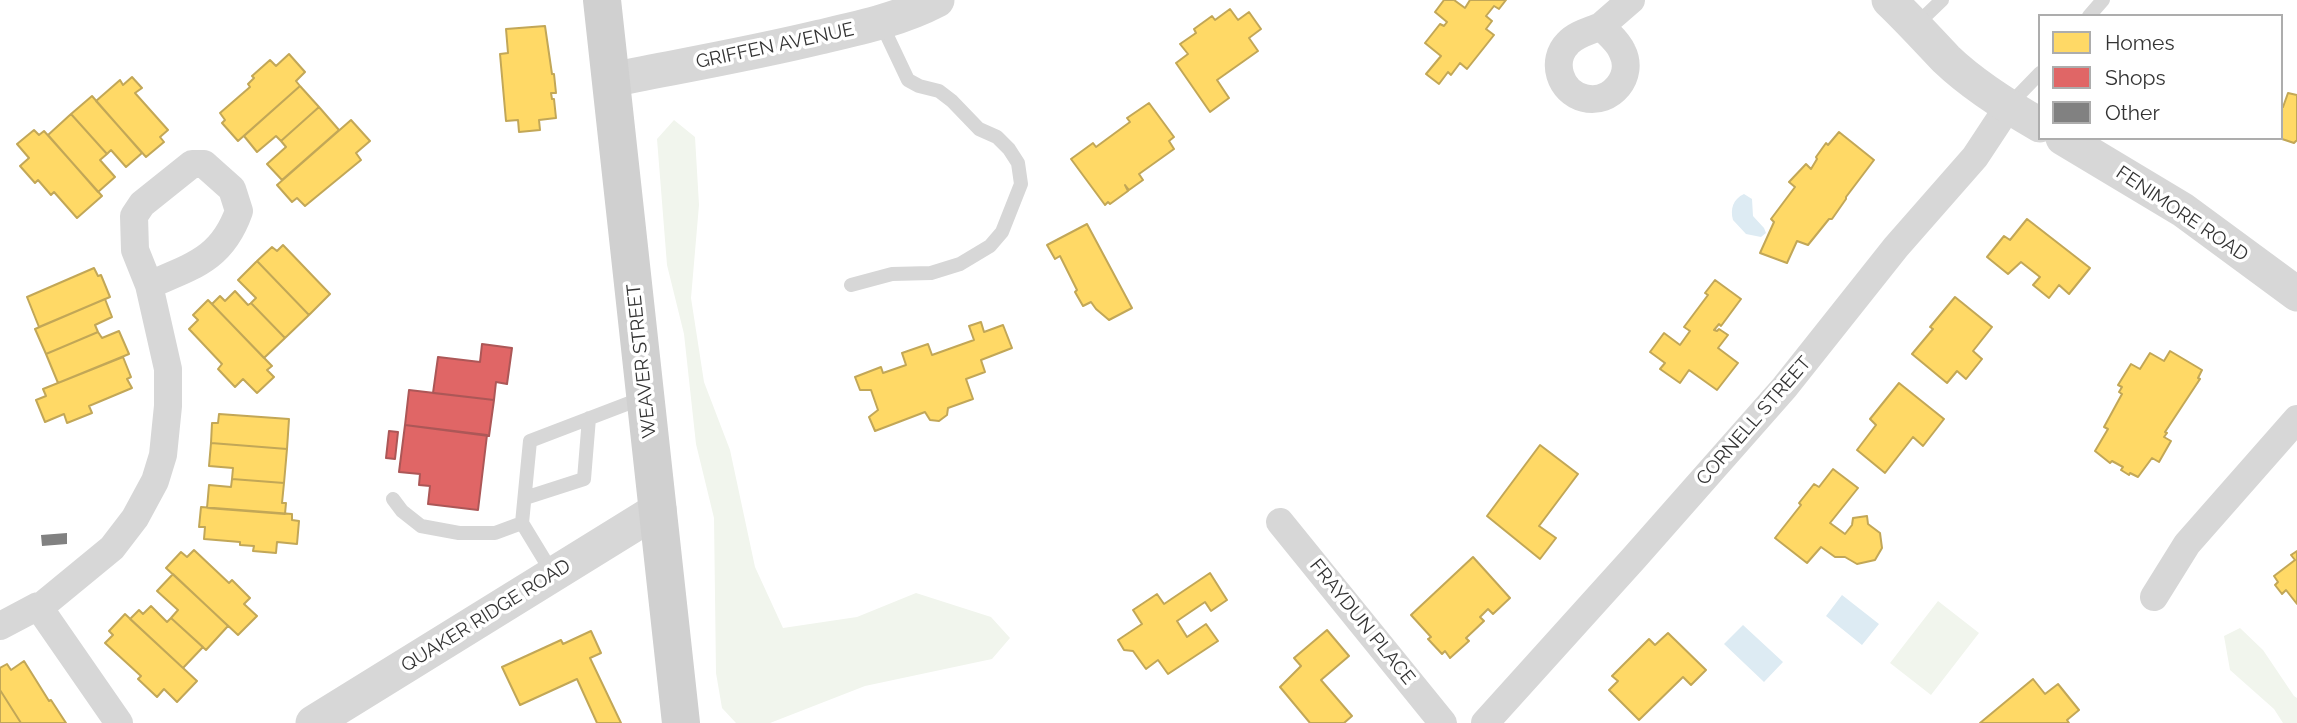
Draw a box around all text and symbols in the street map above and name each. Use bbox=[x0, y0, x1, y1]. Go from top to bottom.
legend bbox=[2038, 14, 2283, 140]
street label: GRIFFEN AVENUE bbox=[694, 18, 856, 74]
text: Homes bbox=[2105, 30, 2175, 55]
text: Shops bbox=[2105, 65, 2166, 90]
text: Other bbox=[2105, 100, 2160, 125]
street label: FENIMORE ROAD bbox=[2112, 161, 2252, 267]
street label: WEAVER STREET bbox=[623, 283, 661, 439]
street label: CORNELL STREET bbox=[1692, 352, 1816, 490]
street label: QUAKER RIDGE ROAD bbox=[397, 555, 575, 677]
street label: FRAYDUN PLACE bbox=[1305, 555, 1419, 689]

